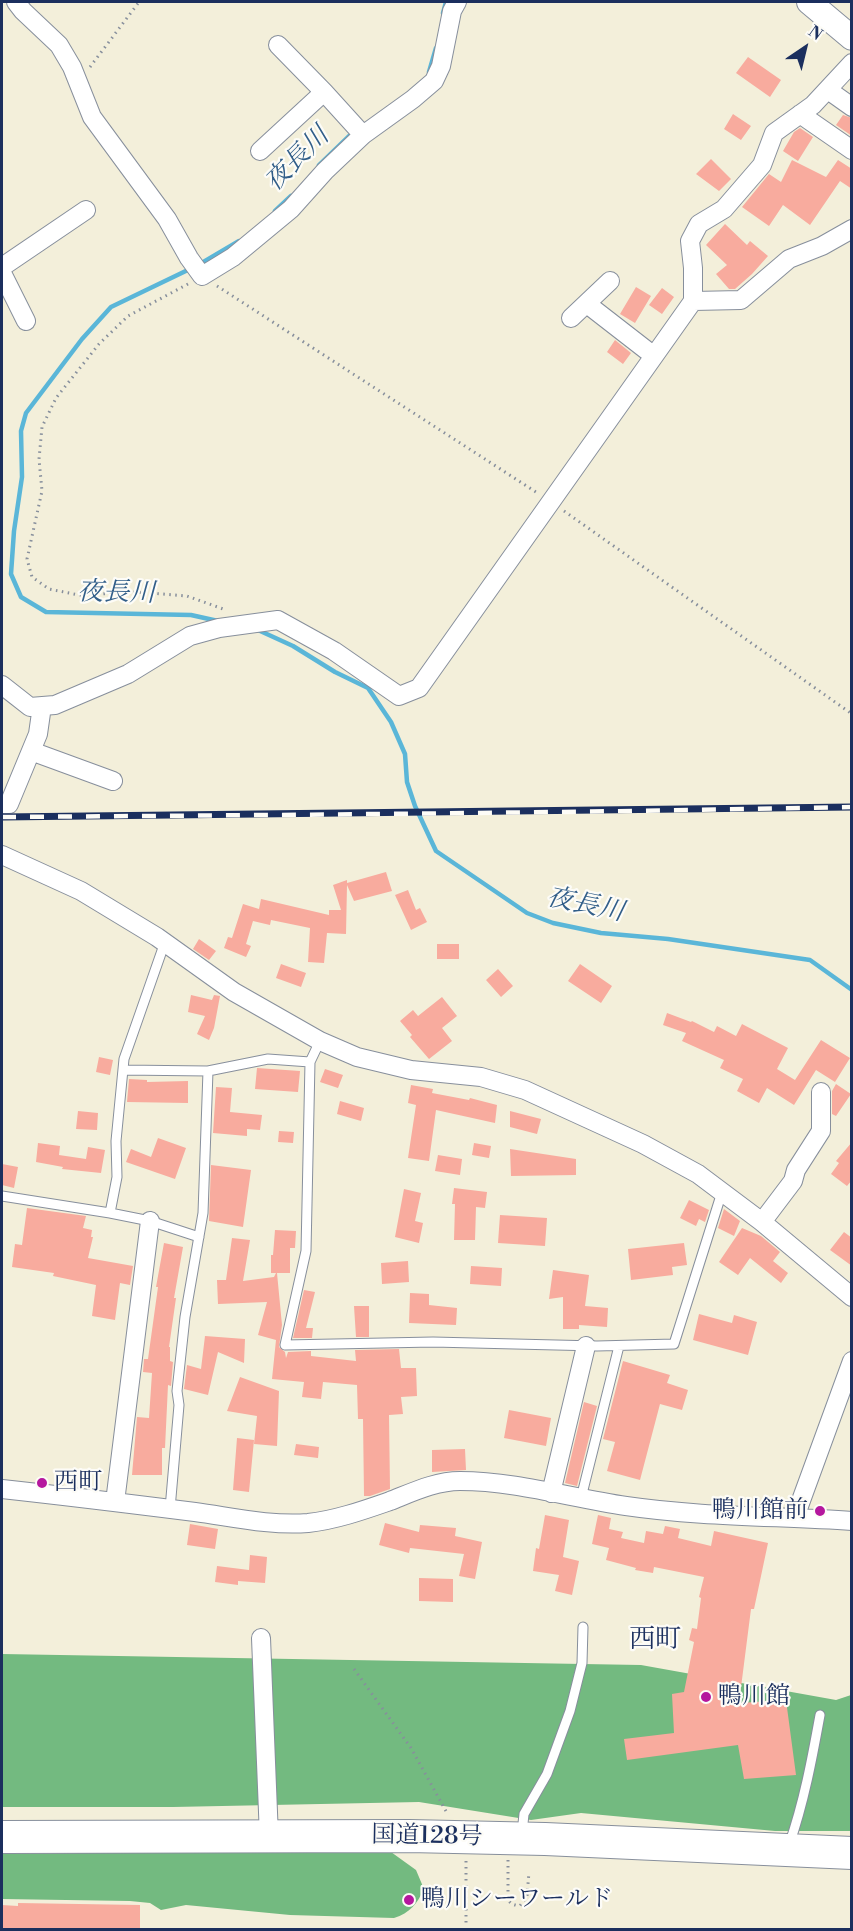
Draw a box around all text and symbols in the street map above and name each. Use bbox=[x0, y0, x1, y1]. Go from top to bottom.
north arrow bbox=[775, 18, 835, 78]
text: N bbox=[804, 21, 826, 45]
water label: 夜長川 bbox=[259, 121, 337, 199]
water label: 夜長川 bbox=[77, 578, 155, 610]
water label: 夜長川 bbox=[544, 883, 626, 929]
place label: 西町 bbox=[54, 1469, 102, 1497]
marker: 西町 bbox=[35, 1476, 49, 1490]
place label: 鴨川館前 bbox=[712, 1497, 808, 1525]
marker: 鴨川館前 bbox=[813, 1504, 827, 1518]
district label: 西町 bbox=[629, 1625, 681, 1657]
place label: 鴨川館 bbox=[718, 1683, 790, 1711]
marker: 鴨川館 bbox=[699, 1690, 713, 1704]
street label: 国道128号 bbox=[371, 1822, 483, 1852]
place label: 鴨川シーワールド bbox=[421, 1886, 613, 1914]
marker: 鴨川シーワールド bbox=[402, 1893, 416, 1907]

